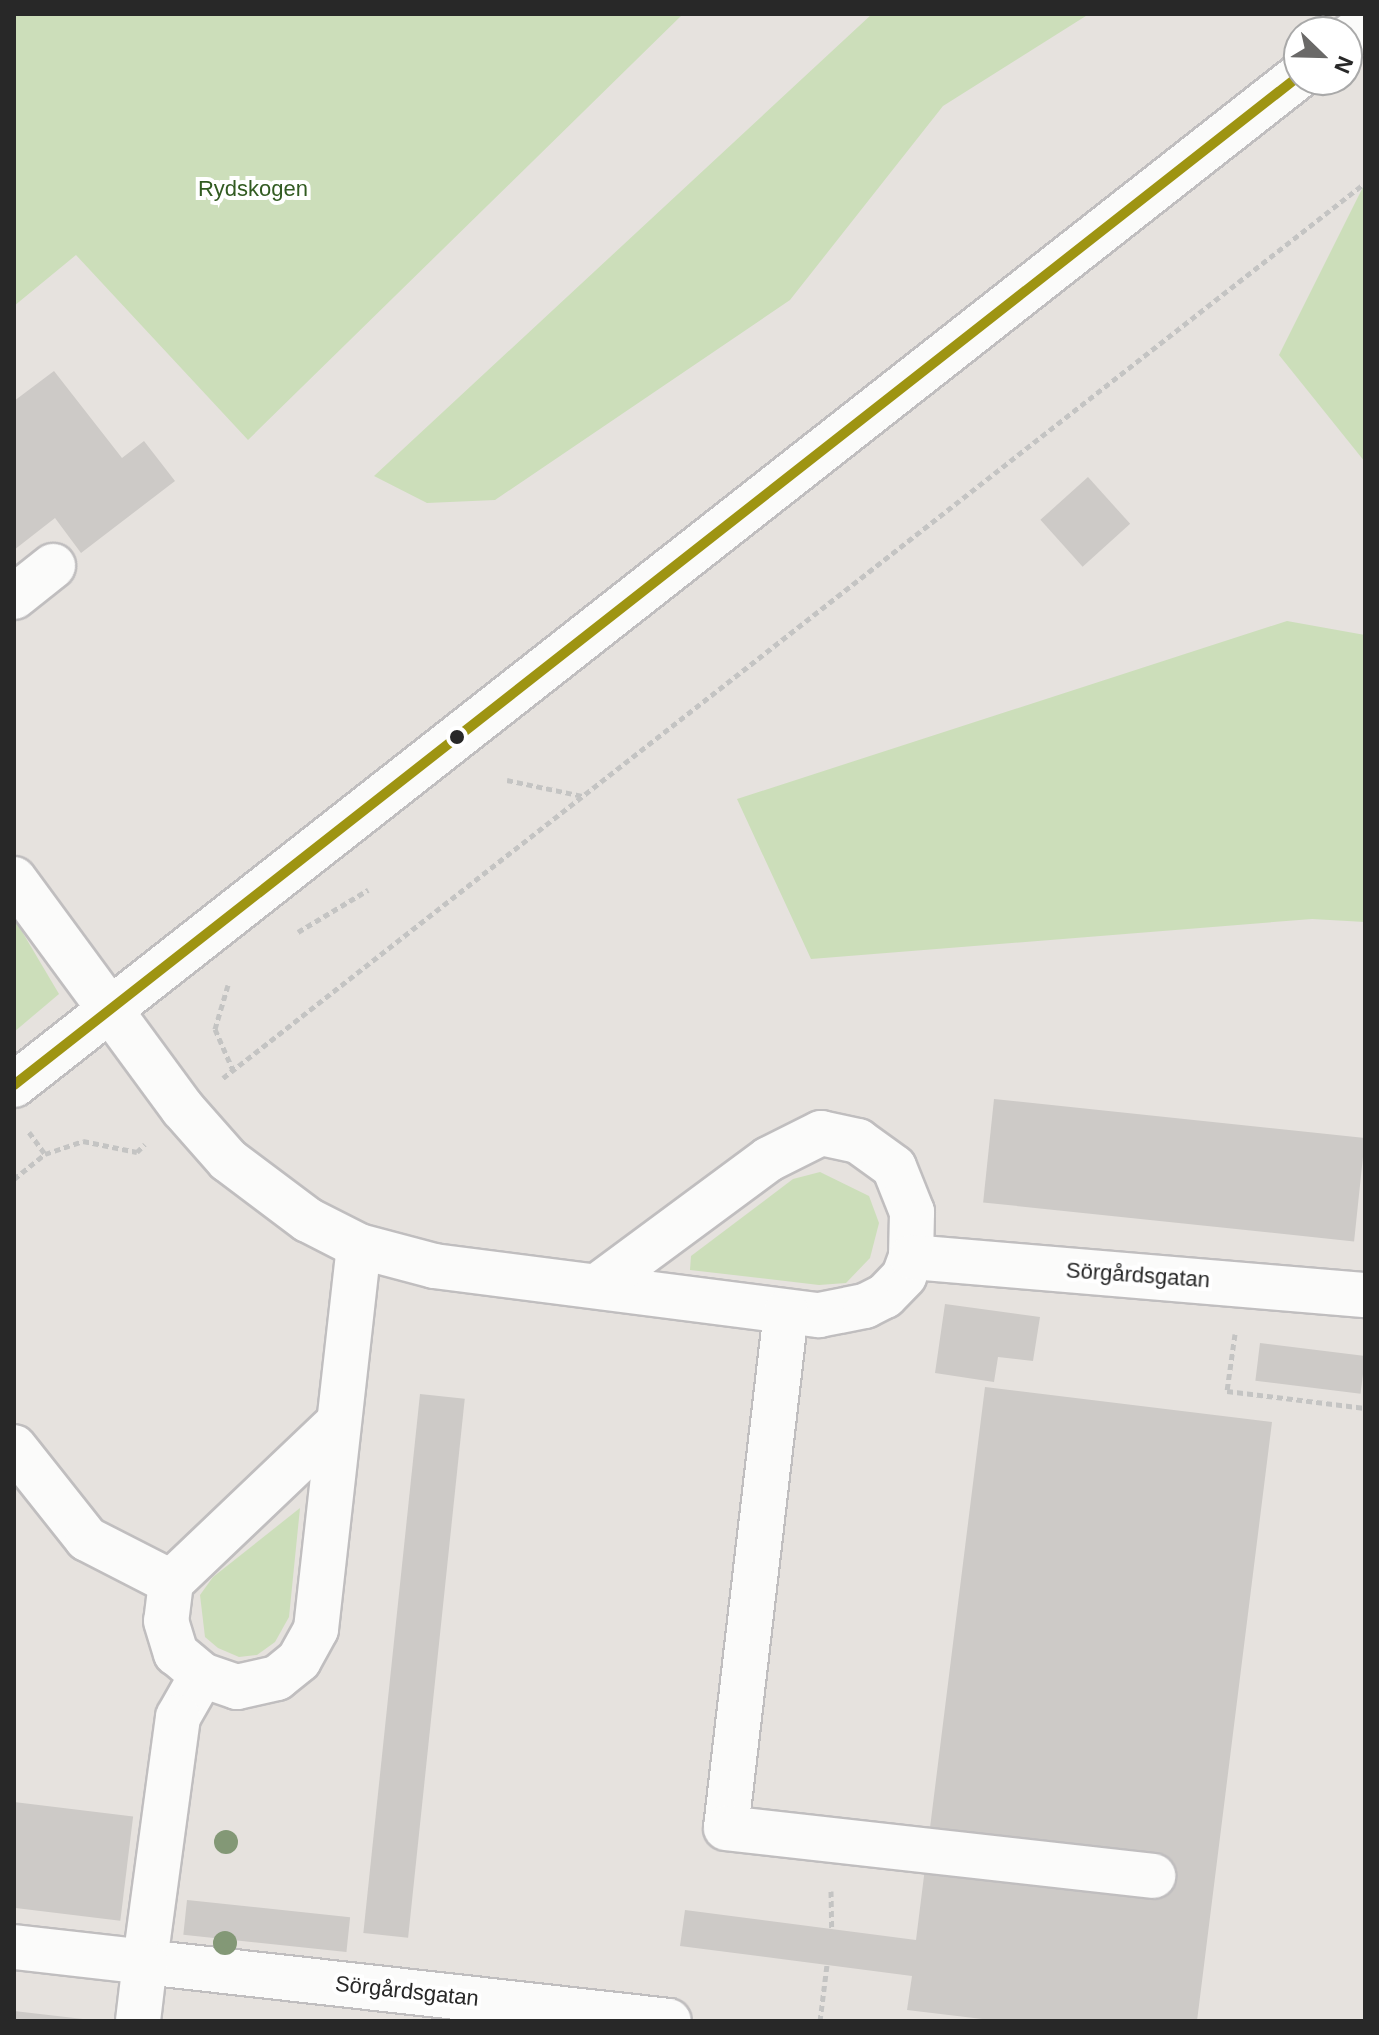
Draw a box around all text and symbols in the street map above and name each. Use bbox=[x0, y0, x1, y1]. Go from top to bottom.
north arrow bbox=[1283, 16, 1363, 96]
text: N bbox=[1329, 53, 1358, 77]
park label: Rydskogen bbox=[198, 176, 308, 202]
unlabelled marker bbox=[449, 729, 465, 745]
street label: Sörgårdsgatan bbox=[1065, 1257, 1211, 1293]
street label: Sörgårdsgatan bbox=[334, 1970, 480, 2012]

